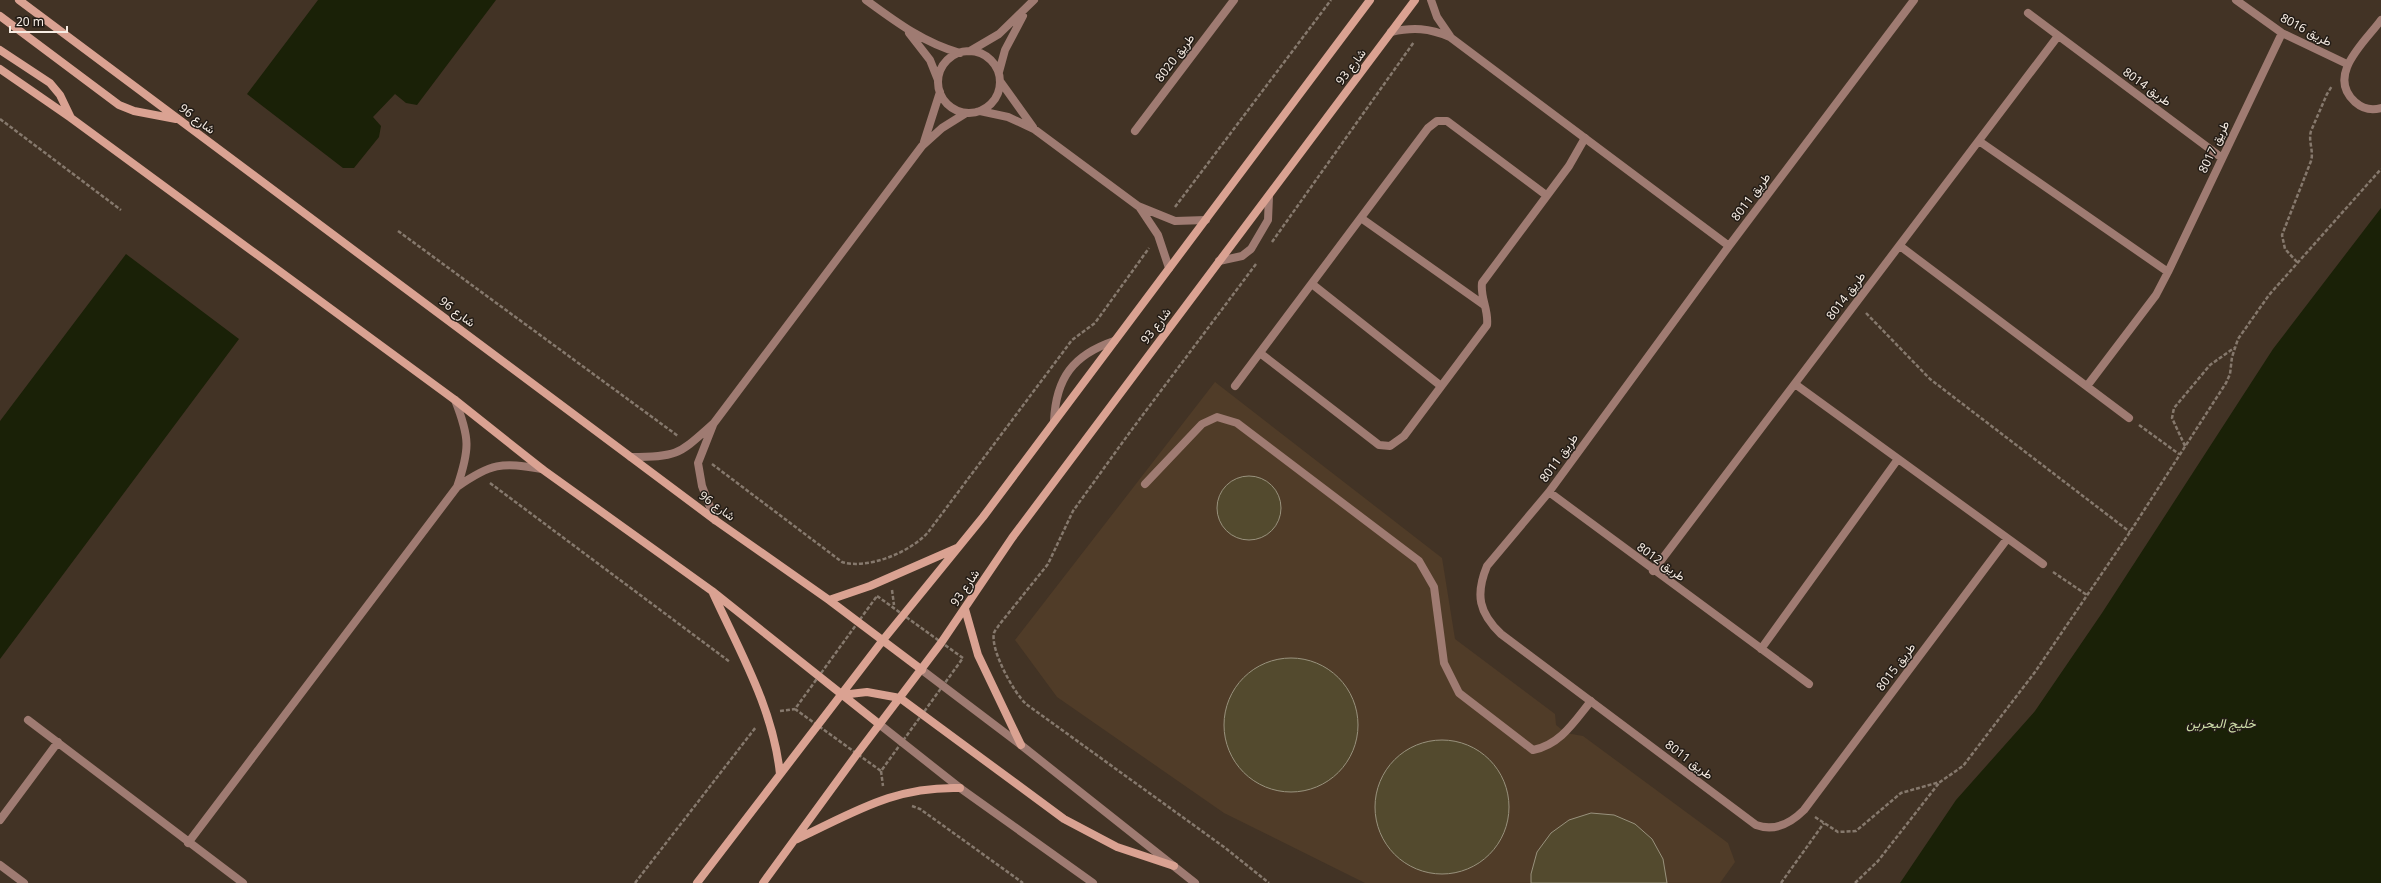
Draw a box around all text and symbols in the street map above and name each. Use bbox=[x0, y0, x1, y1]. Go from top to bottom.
scale bar bbox=[10, 8, 67, 34]
street label: طريق 8016 bbox=[2278, 9, 2335, 50]
text: 20 m bbox=[16, 13, 44, 30]
street label: طريق 8020 bbox=[1151, 30, 1198, 85]
street label: شارع 93 bbox=[1331, 45, 1371, 89]
street label: طريق 8014 bbox=[2120, 63, 2175, 110]
street label: شارع 96 bbox=[175, 99, 219, 139]
street label: طريق 8017 bbox=[2194, 118, 2233, 176]
street label: طريق 8011 bbox=[1727, 169, 1774, 224]
street label: طريق 8014 bbox=[1822, 268, 1869, 323]
street label: شارع 96 bbox=[435, 292, 479, 332]
street label: شارع 93 bbox=[1136, 304, 1176, 348]
street label: طريق 8011 bbox=[1535, 430, 1582, 485]
street label: شارع 96 bbox=[695, 487, 739, 525]
street label: طريق 8012 bbox=[1634, 538, 1689, 585]
street label: شارع 93 bbox=[946, 566, 984, 610]
street label: طريق 8015 bbox=[1872, 639, 1919, 694]
water label: خليج البحرين bbox=[2186, 714, 2257, 733]
street label: طريق 8011 bbox=[1662, 736, 1717, 783]

